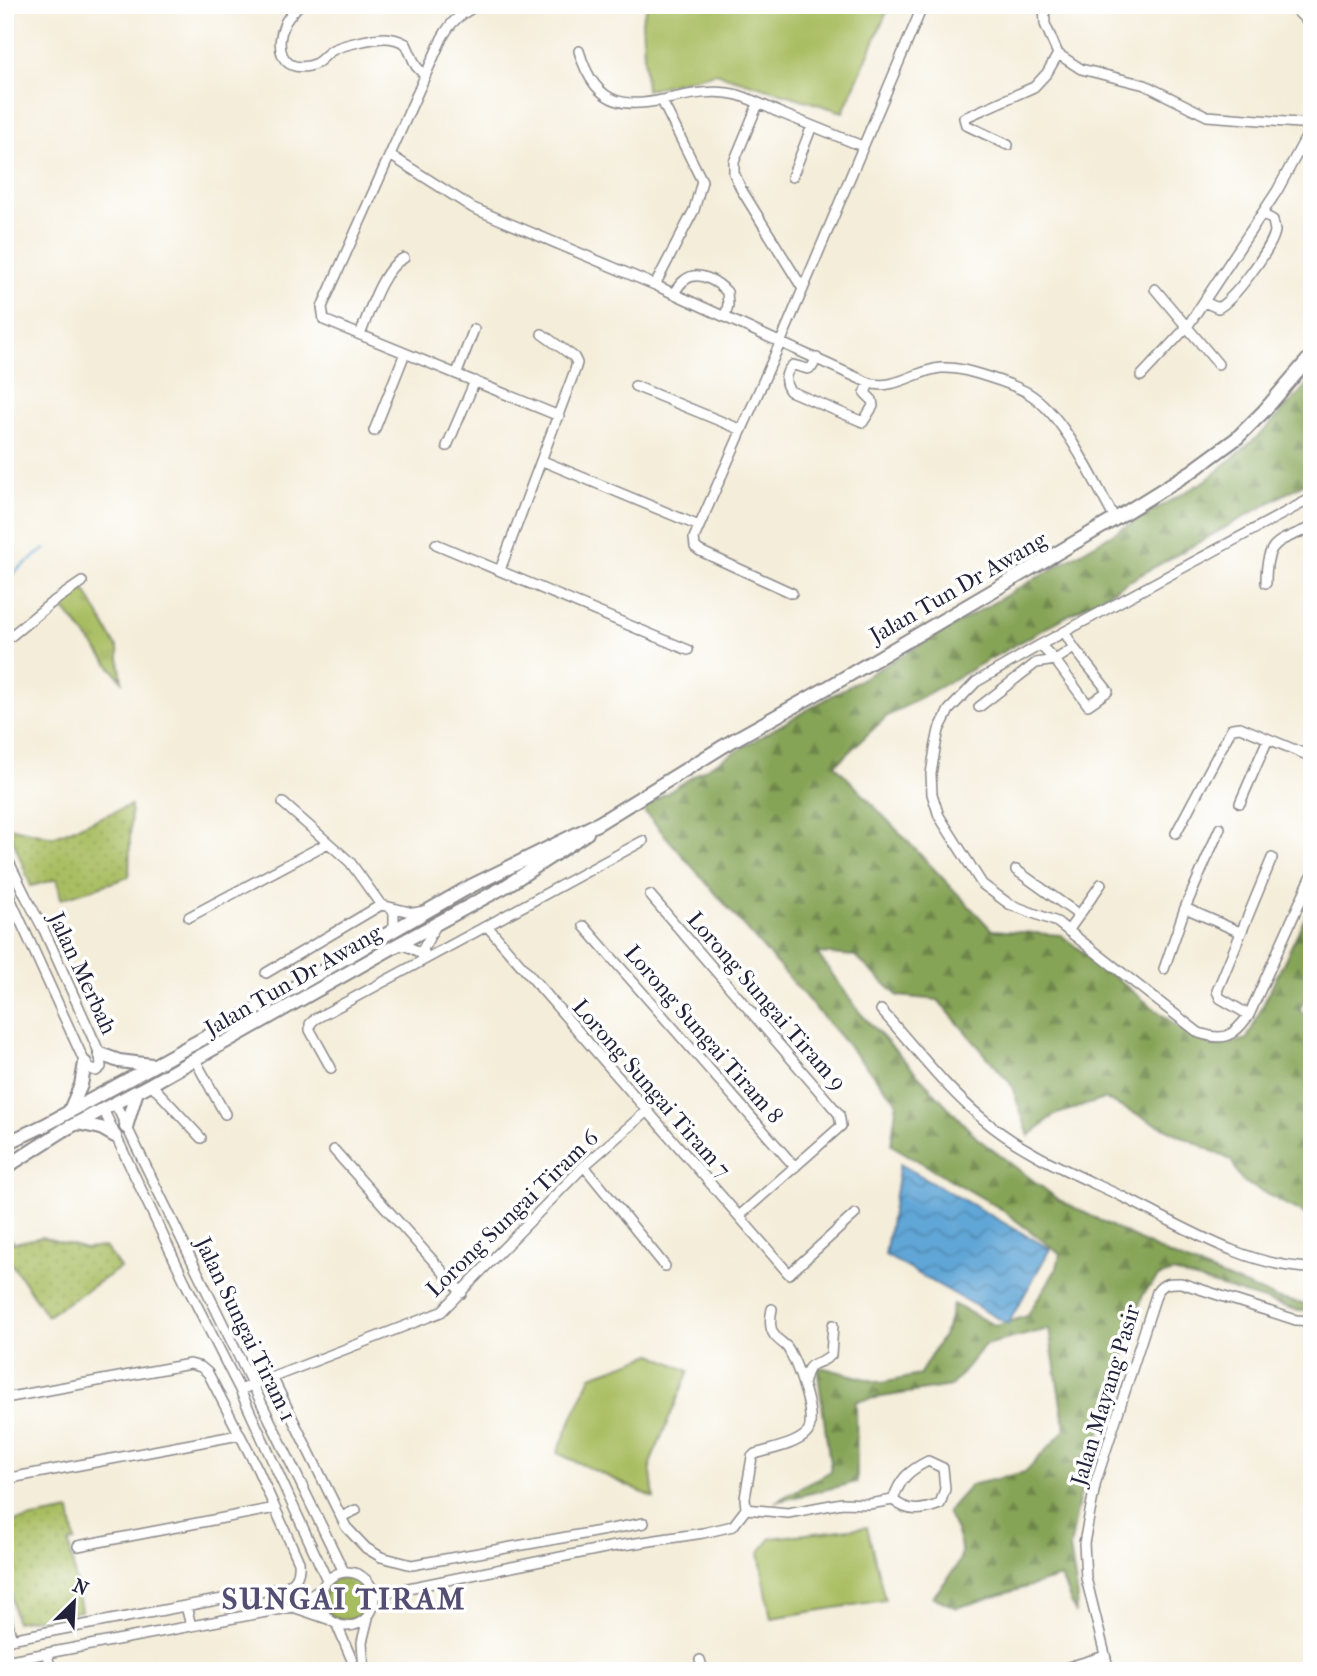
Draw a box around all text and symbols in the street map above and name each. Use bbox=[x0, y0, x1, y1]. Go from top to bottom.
street label: Jalan Tun Dr Awang bbox=[863, 525, 1052, 650]
street label: Jalan Merbah bbox=[42, 906, 123, 1039]
street label: Lorong Sungai Tiram 9 bbox=[682, 906, 852, 1096]
street label: Jalan Tun Dr Awang bbox=[198, 918, 387, 1043]
street label: Lorong Sungai Tiram 8 bbox=[619, 939, 789, 1129]
street label: Lorong Sungai Tiram 7 bbox=[567, 994, 736, 1183]
street label: Lorong Sungai Tiram 6 bbox=[421, 1124, 604, 1303]
street label: Jalan Sungai Tiram 1 bbox=[188, 1231, 302, 1426]
street label: Jalan Mayang Pasir bbox=[1065, 1301, 1146, 1491]
north arrow bbox=[38, 1568, 108, 1638]
text: N bbox=[69, 1574, 92, 1601]
district label: SUNGAI TIRAM bbox=[222, 1582, 466, 1617]

